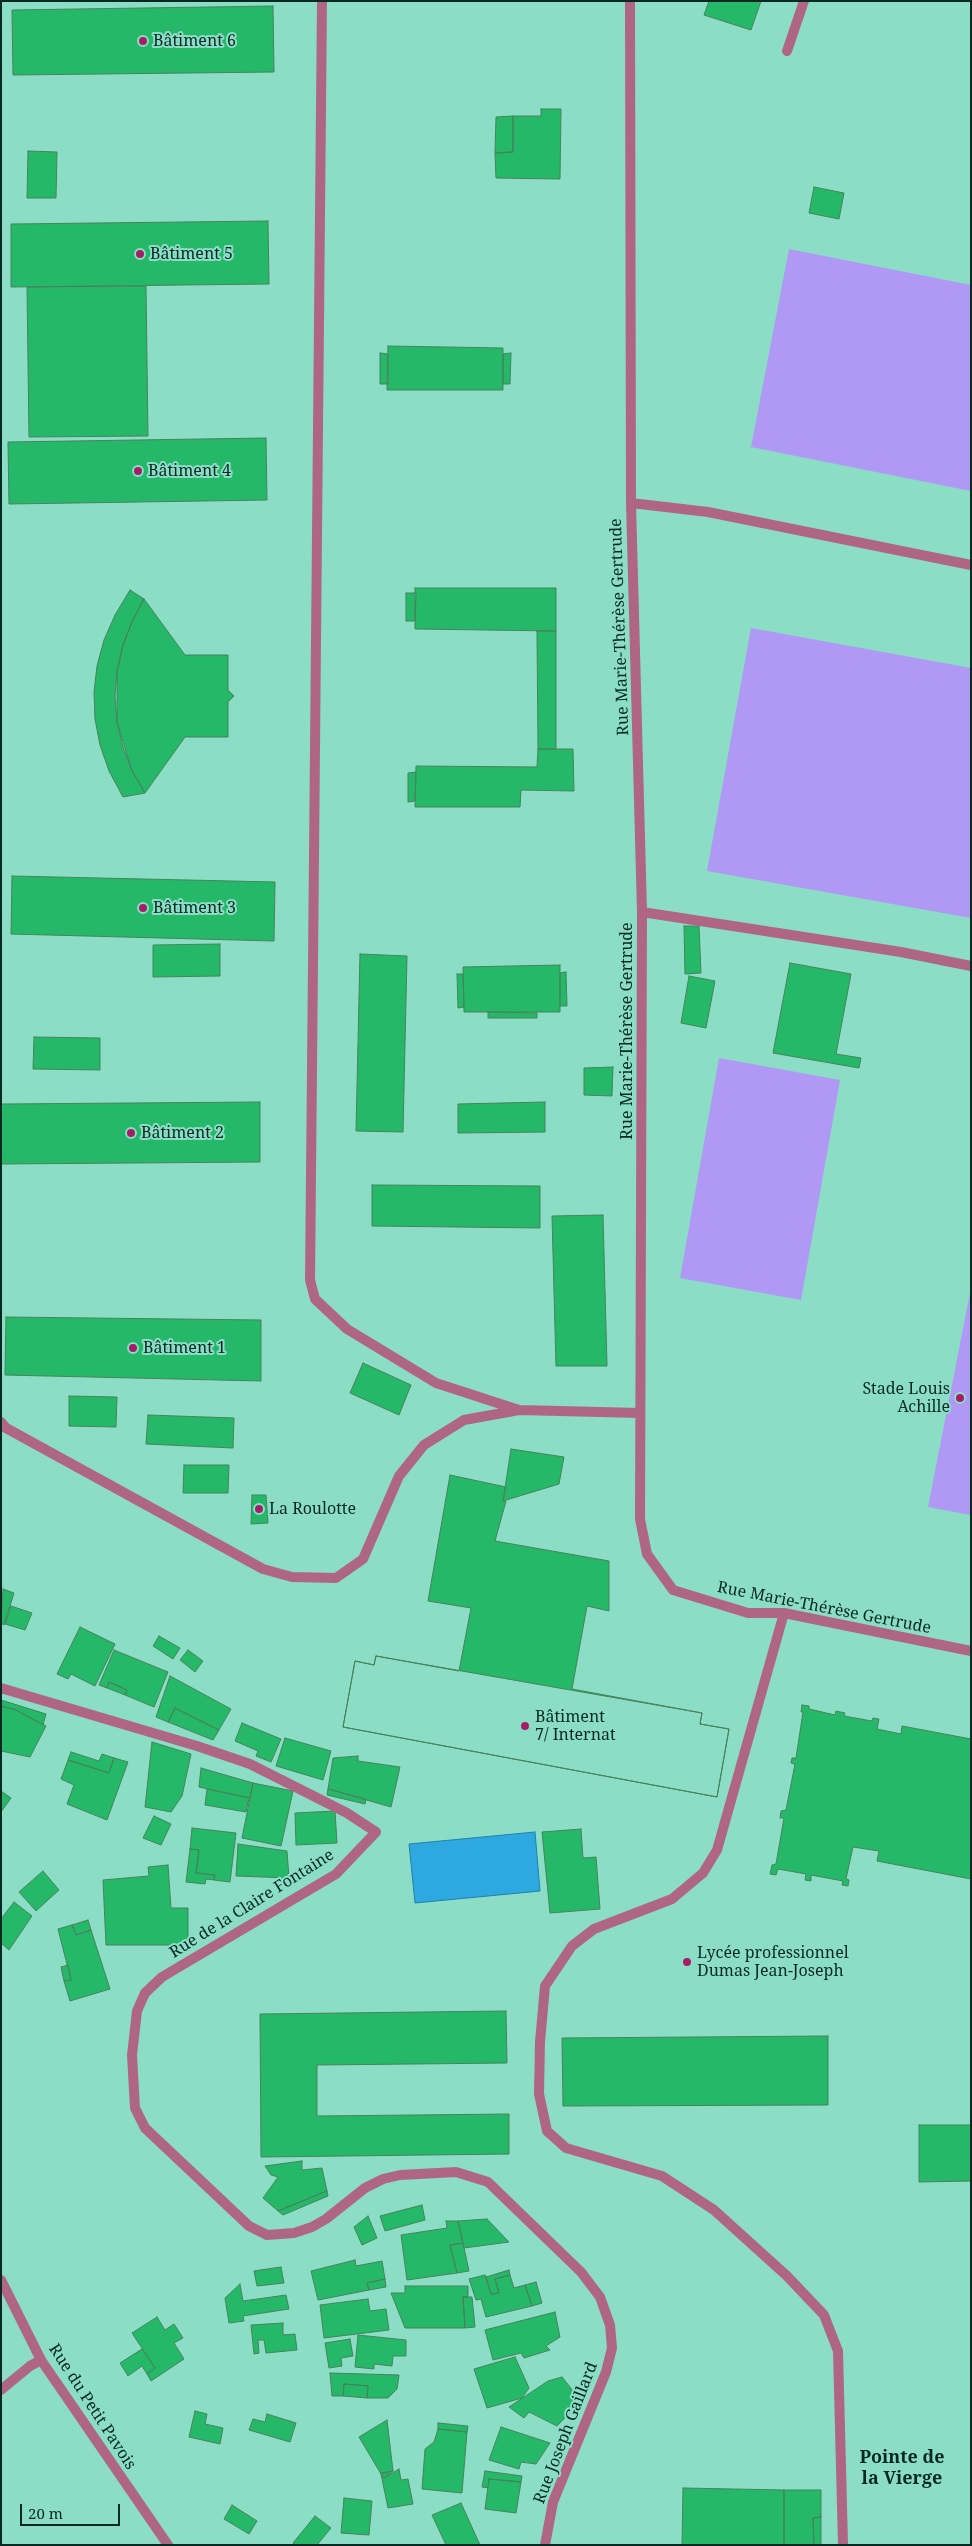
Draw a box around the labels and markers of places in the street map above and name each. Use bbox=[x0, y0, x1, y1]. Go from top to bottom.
place label: Bâtiment 6 bbox=[153, 31, 236, 51]
marker: Bâtiment 6 bbox=[137, 35, 149, 47]
place label: Bâtiment 5 bbox=[150, 244, 233, 264]
marker: Bâtiment 5 bbox=[134, 248, 146, 260]
place label: Bâtiment 4 bbox=[148, 461, 231, 481]
marker: Bâtiment 4 bbox=[132, 465, 144, 477]
place label: Bâtiment 3 bbox=[153, 898, 236, 918]
marker: Bâtiment 3 bbox=[137, 902, 149, 914]
place label: Bâtiment 2 bbox=[141, 1123, 224, 1143]
marker: Bâtiment 2 bbox=[125, 1127, 137, 1139]
place label: Bâtiment 1 bbox=[143, 1338, 226, 1358]
marker: Bâtiment 1 bbox=[127, 1342, 139, 1354]
place label: Stade Louis Achille bbox=[862, 1379, 950, 1417]
marker: Stade Louis Achille bbox=[954, 1392, 966, 1404]
place label: La Roulotte bbox=[269, 1499, 356, 1519]
marker: La Roulotte bbox=[253, 1503, 265, 1515]
place label: Bâtiment 7/ Internat bbox=[535, 1707, 616, 1745]
marker: Bâtiment 7/ Internat bbox=[519, 1720, 531, 1732]
place label: Lycée professionnel Dumas Jean-Joseph bbox=[697, 1943, 849, 1981]
marker: Lycée professionnel Dumas Jean-Joseph bbox=[681, 1956, 693, 1968]

